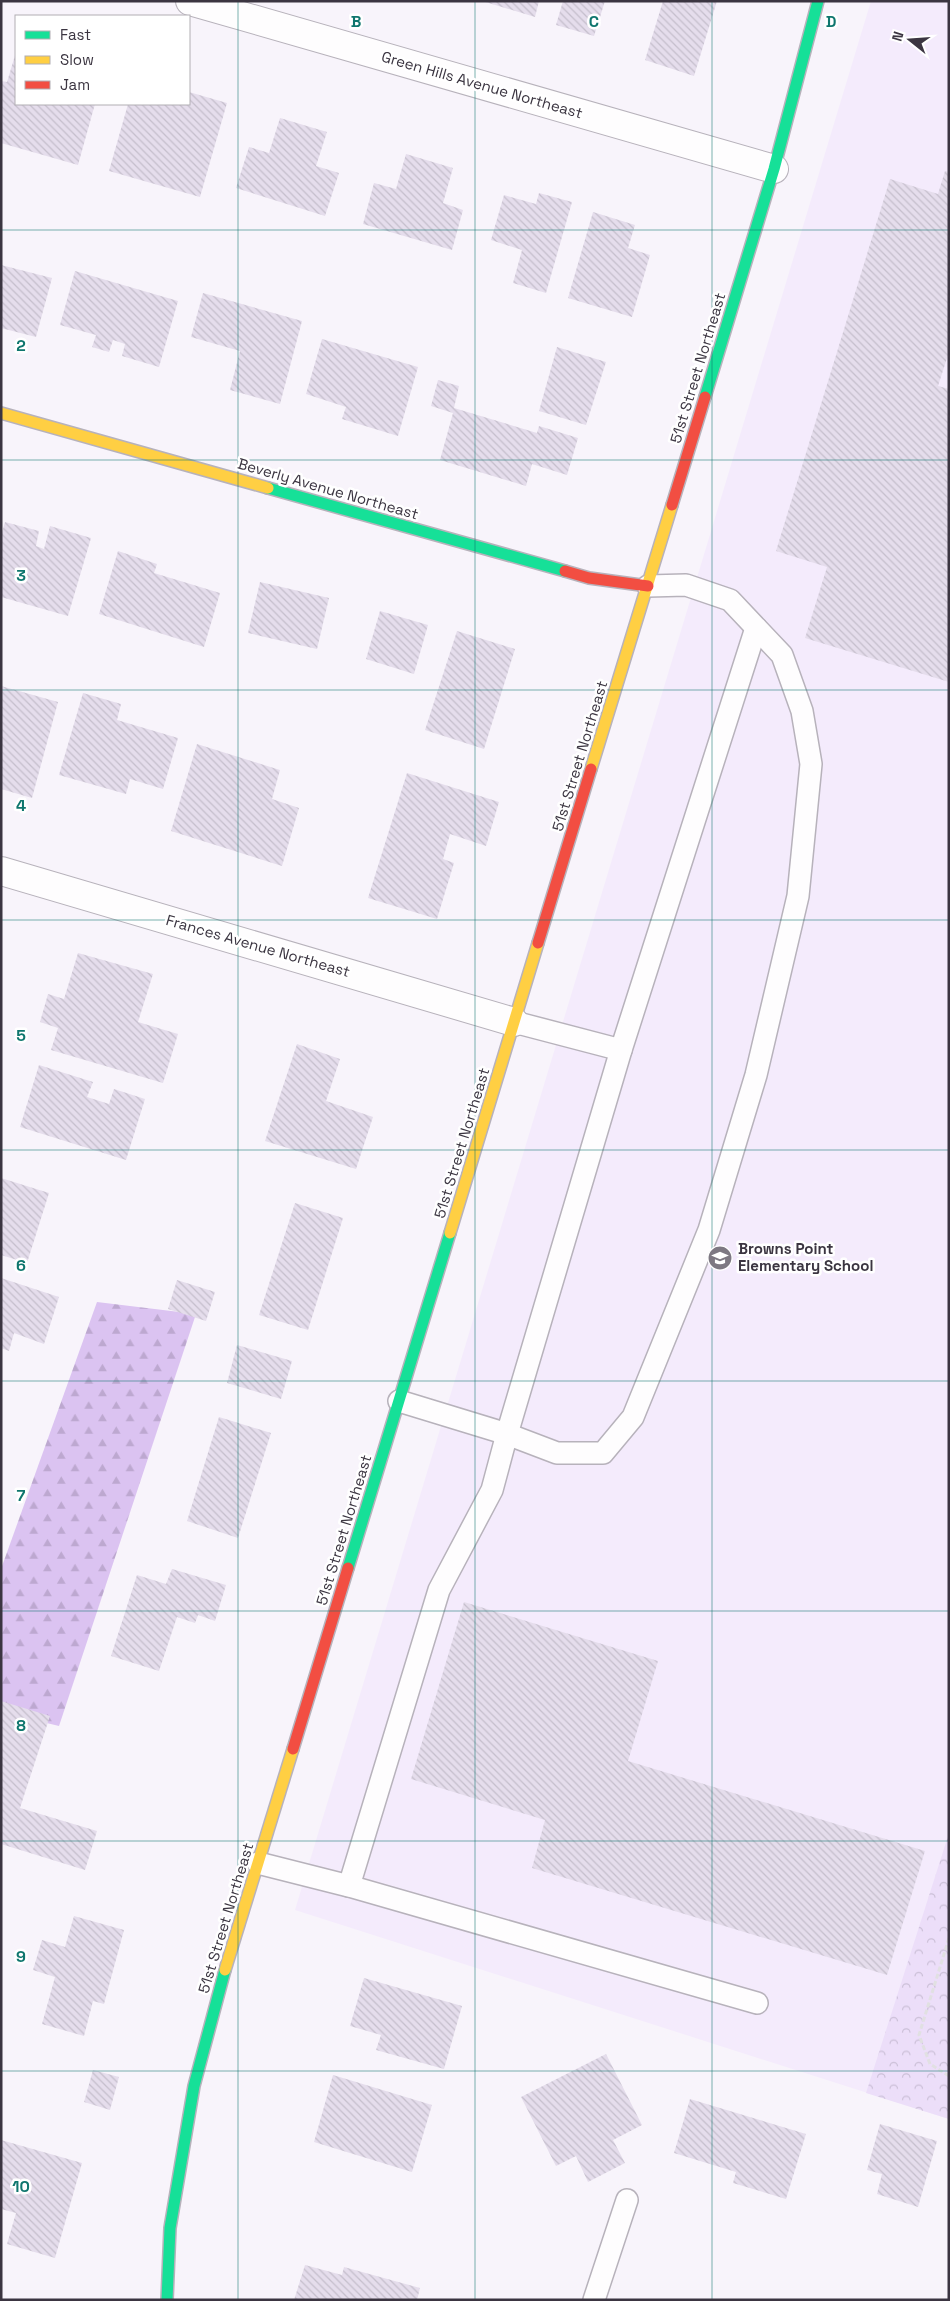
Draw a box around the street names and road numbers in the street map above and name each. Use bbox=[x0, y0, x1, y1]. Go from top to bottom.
street label: Green Hills Avenue Northeast bbox=[379, 47, 585, 122]
street label: 51st Street Northeast bbox=[666, 290, 729, 445]
street label: Beverly Avenue Northeast bbox=[236, 454, 421, 523]
street label: 51st Street Northeast bbox=[548, 678, 611, 833]
street label: Frances Avenue Northeast bbox=[164, 910, 352, 981]
street label: 51st Street Northeast bbox=[430, 1065, 493, 1220]
street label: 51st Street Northeast bbox=[312, 1452, 375, 1607]
street label: 51st Street Northeast bbox=[194, 1840, 257, 1995]

